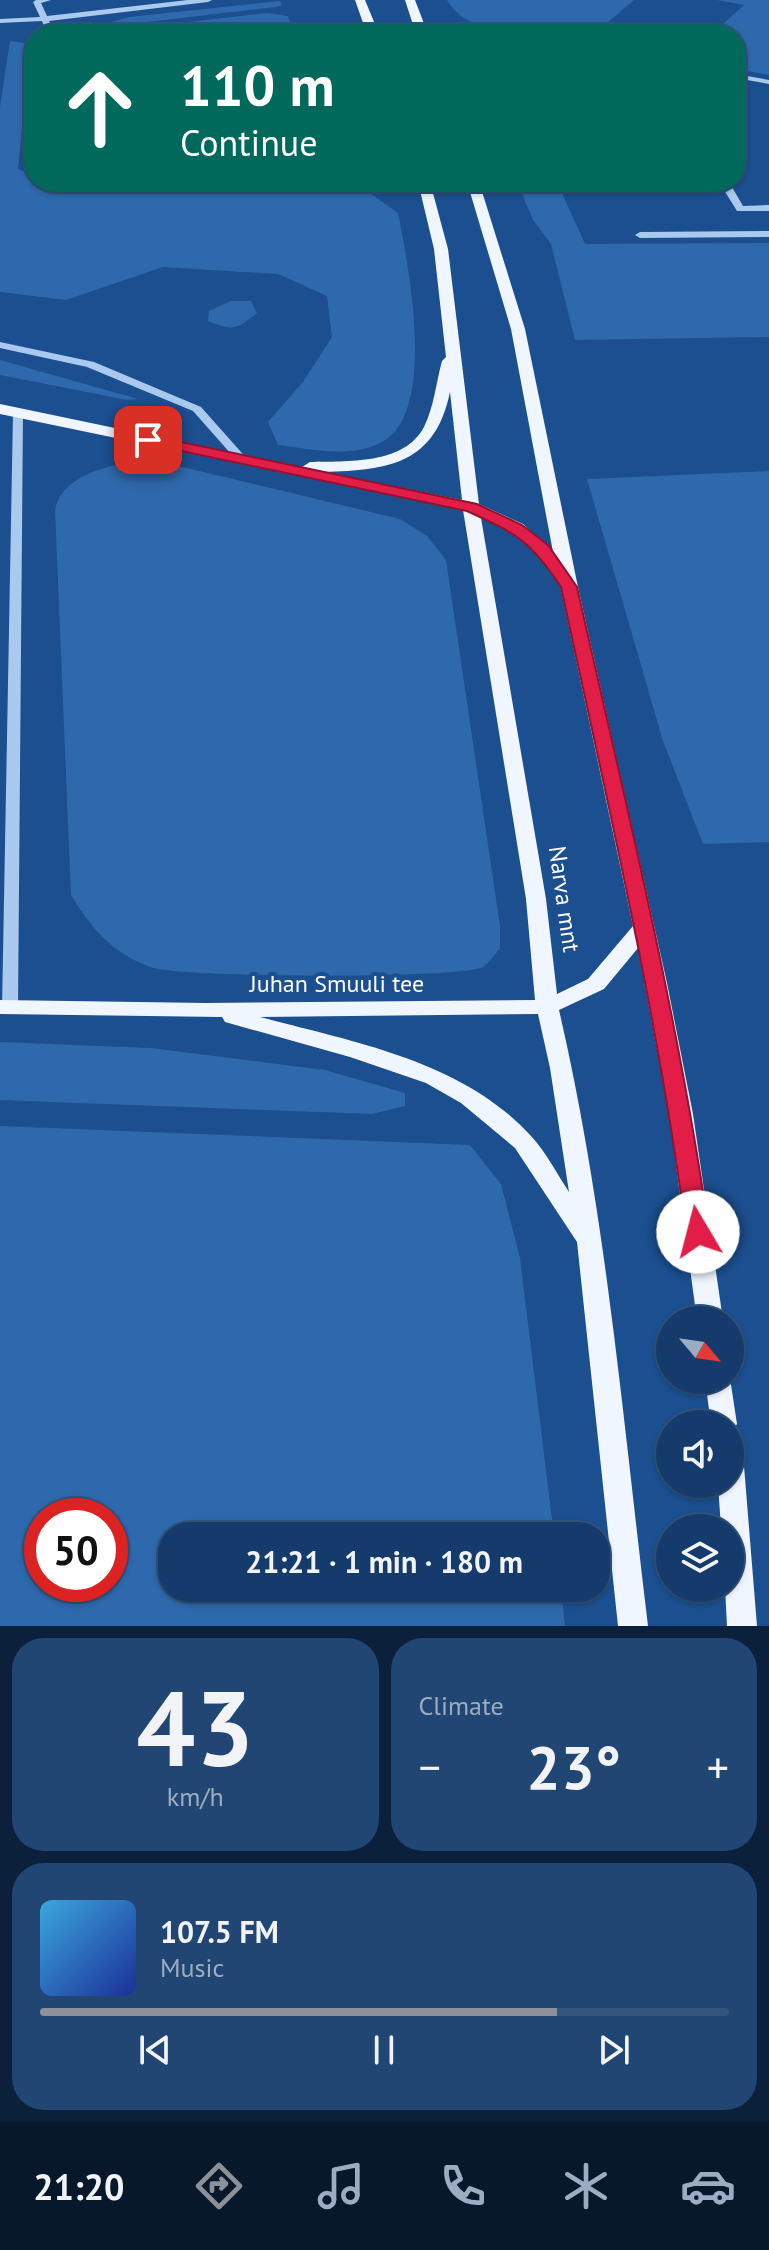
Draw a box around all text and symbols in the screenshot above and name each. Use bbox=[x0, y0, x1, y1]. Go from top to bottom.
text: 110 m bbox=[180, 49, 335, 121]
icon: ahead bbox=[48, 56, 152, 160]
text: Continue bbox=[180, 119, 318, 166]
pin bbox=[114, 406, 182, 474]
icon: arrive bbox=[126, 418, 170, 462]
street label: Narva mnt bbox=[542, 844, 587, 954]
street label: Juhan Smuuli tee bbox=[249, 968, 424, 999]
position arrow bbox=[656, 1190, 740, 1274]
north arrow bbox=[656, 1306, 744, 1394]
map controls bbox=[656, 1306, 744, 1602]
button: sound bbox=[656, 1410, 744, 1498]
speed limit sign: 50 bbox=[24, 1498, 128, 1602]
button: layers bbox=[656, 1514, 744, 1602]
text: 21:21 · 1 min · 180 m bbox=[245, 1542, 523, 1581]
text: 43 bbox=[136, 1660, 254, 1795]
text: Climate bbox=[419, 1689, 504, 1722]
text: 23° bbox=[527, 1728, 621, 1806]
text: − bbox=[419, 1738, 441, 1795]
text: + bbox=[707, 1738, 729, 1795]
text: km/h bbox=[167, 1780, 224, 1813]
text: 107.5 FM bbox=[160, 1912, 279, 1951]
text: Music bbox=[160, 1951, 224, 1984]
icon: previous bbox=[133, 2028, 177, 2072]
icon: pause bbox=[362, 2028, 406, 2072]
icon: next bbox=[592, 2028, 636, 2072]
icon: directions bbox=[191, 2158, 247, 2214]
icon: music bbox=[313, 2158, 369, 2214]
icon: phone bbox=[435, 2158, 491, 2214]
icon: climate bbox=[558, 2158, 614, 2214]
icon: car bbox=[680, 2158, 736, 2214]
text: 21:20 bbox=[33, 2163, 124, 2210]

